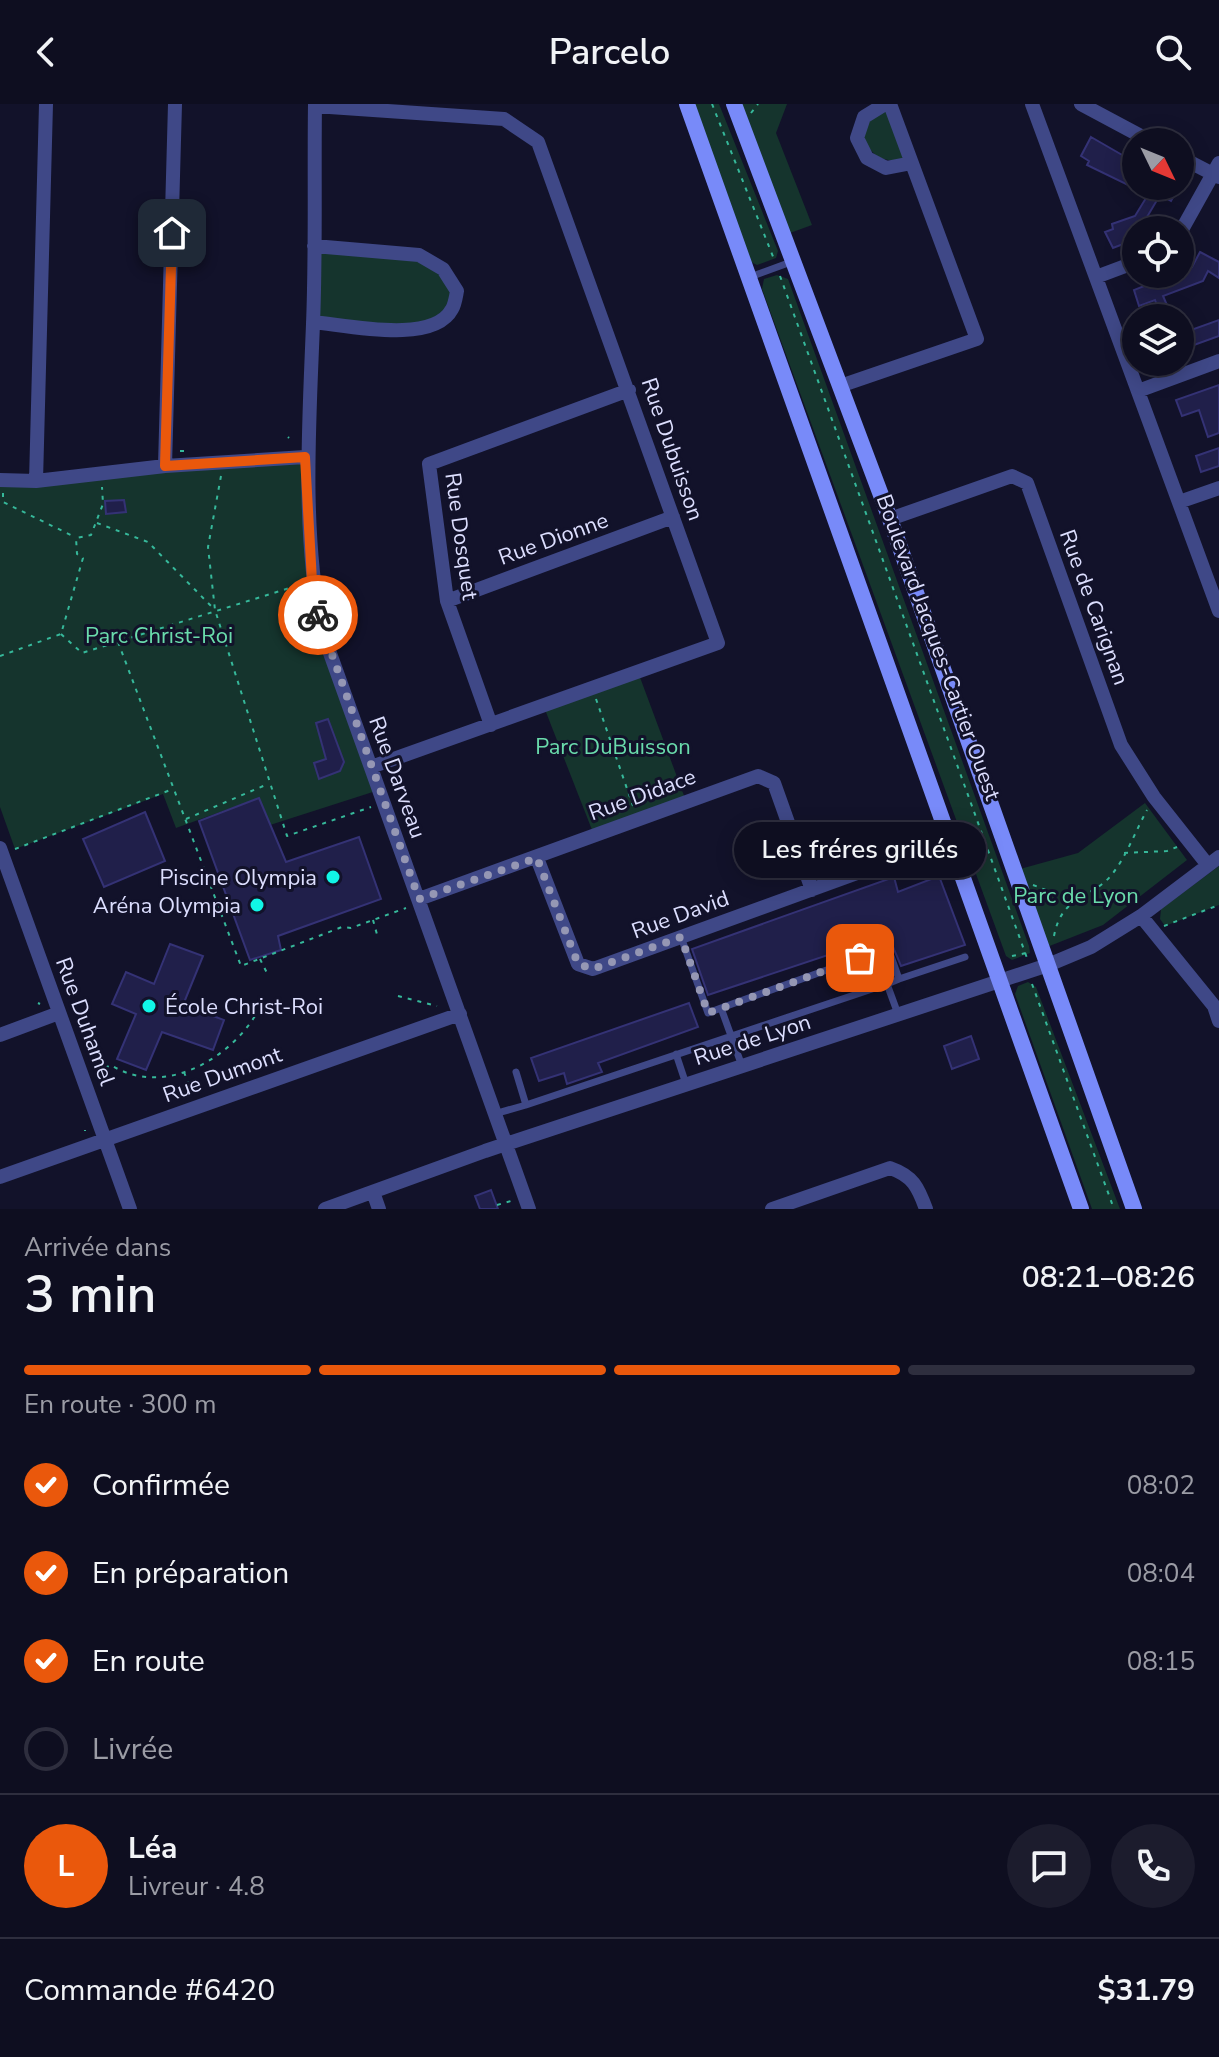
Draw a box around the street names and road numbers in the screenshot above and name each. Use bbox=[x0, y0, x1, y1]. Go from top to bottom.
street label: Rue Dubuisson bbox=[634, 374, 711, 525]
street label: Rue Dosquet bbox=[437, 471, 485, 602]
street label: Boulevard Jacques-Cartier Ouest bbox=[869, 490, 1008, 805]
street label: Rue Dionne bbox=[494, 505, 612, 573]
street label: Rue de Carignan bbox=[1052, 526, 1136, 689]
street label: Rue Darveau bbox=[361, 712, 433, 843]
street label: Rue Didace bbox=[585, 762, 700, 828]
street label: Rue David bbox=[627, 883, 733, 946]
street label: Rue Duhamel bbox=[48, 953, 122, 1090]
street label: Rue de Lyon bbox=[690, 1007, 815, 1073]
street label: Rue Dumont bbox=[159, 1039, 286, 1110]

